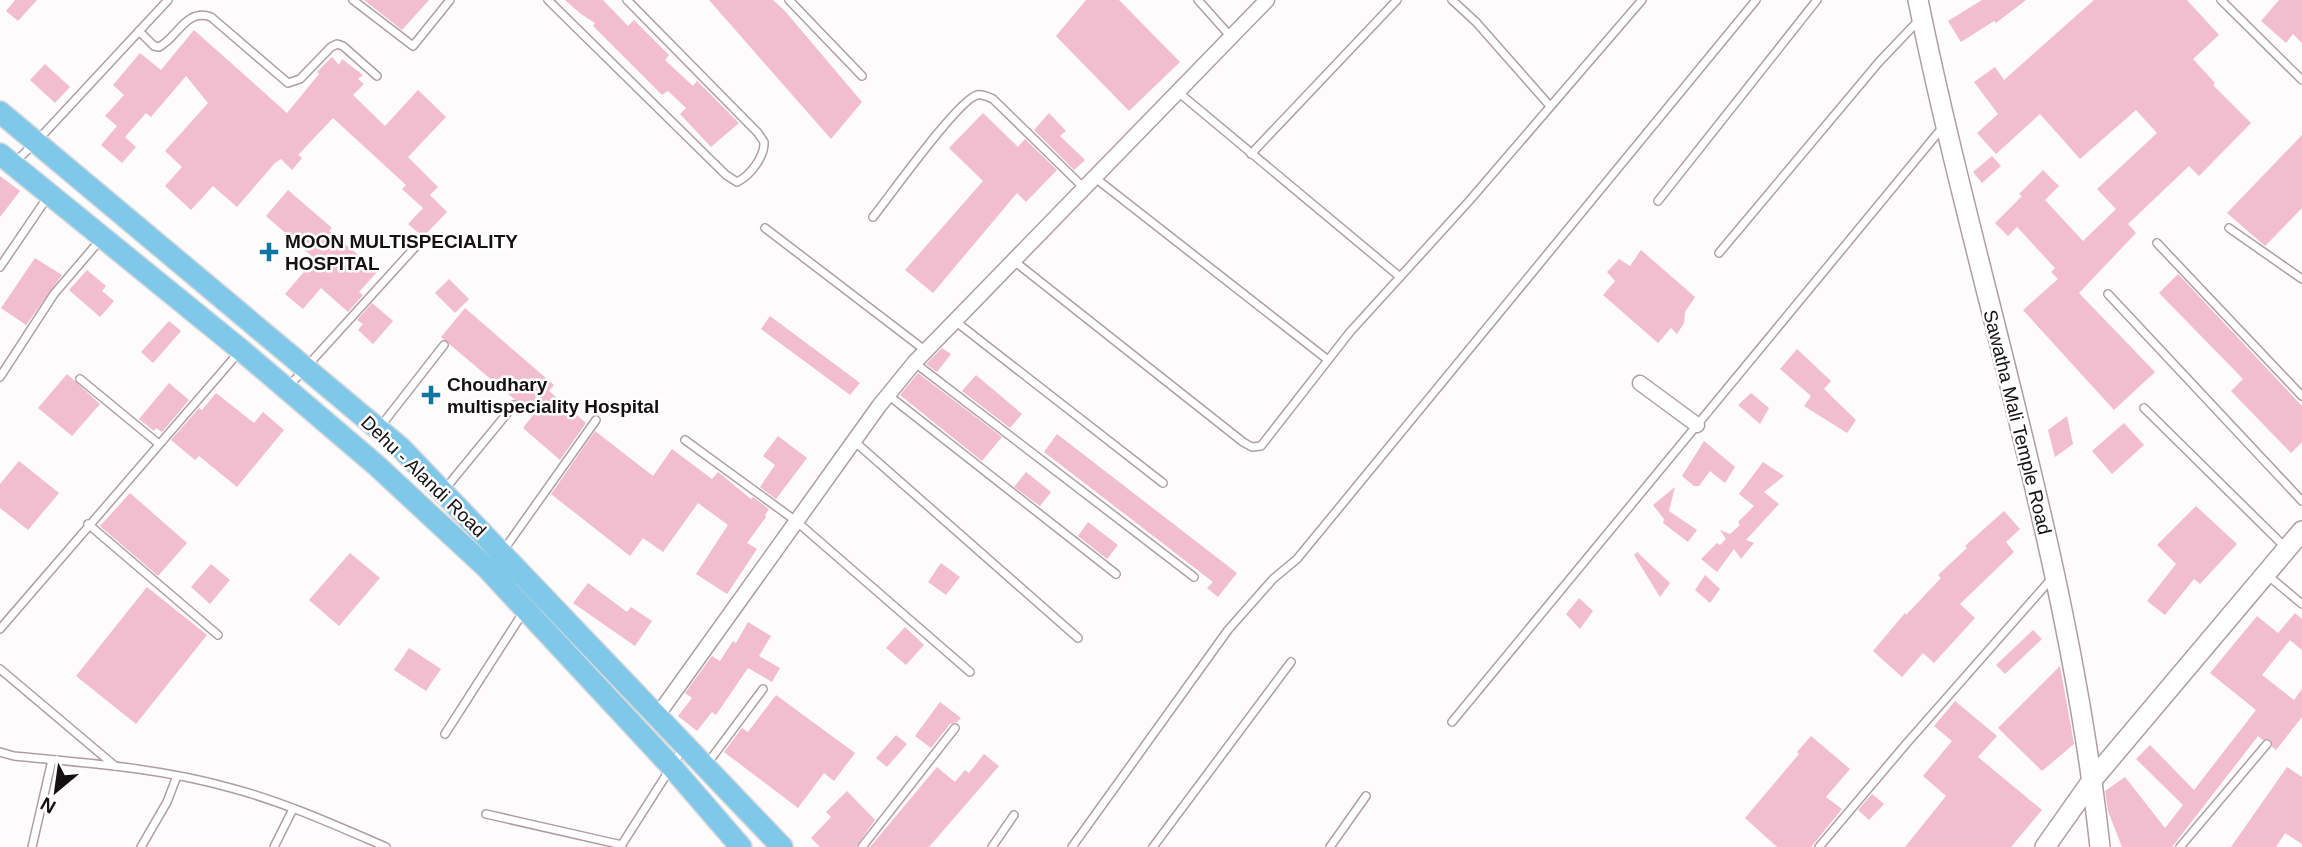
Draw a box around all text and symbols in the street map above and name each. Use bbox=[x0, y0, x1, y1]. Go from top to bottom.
place label: MOON MULTISPECIALITY HOSPITAL bbox=[285, 231, 518, 274]
marker: MOON MULTISPECIALITY HOSPITAL bbox=[259, 242, 279, 262]
street label: Sawatha Mali Temple Road bbox=[1979, 308, 2056, 537]
place label: Choudhary multispeciality Hospital bbox=[447, 374, 659, 417]
marker: Choudhary multispeciality Hospital bbox=[421, 385, 441, 405]
street label: Dehu - Alandi Road bbox=[357, 412, 490, 541]
north arrow bbox=[21, 756, 91, 826]
text: N bbox=[37, 793, 59, 818]

